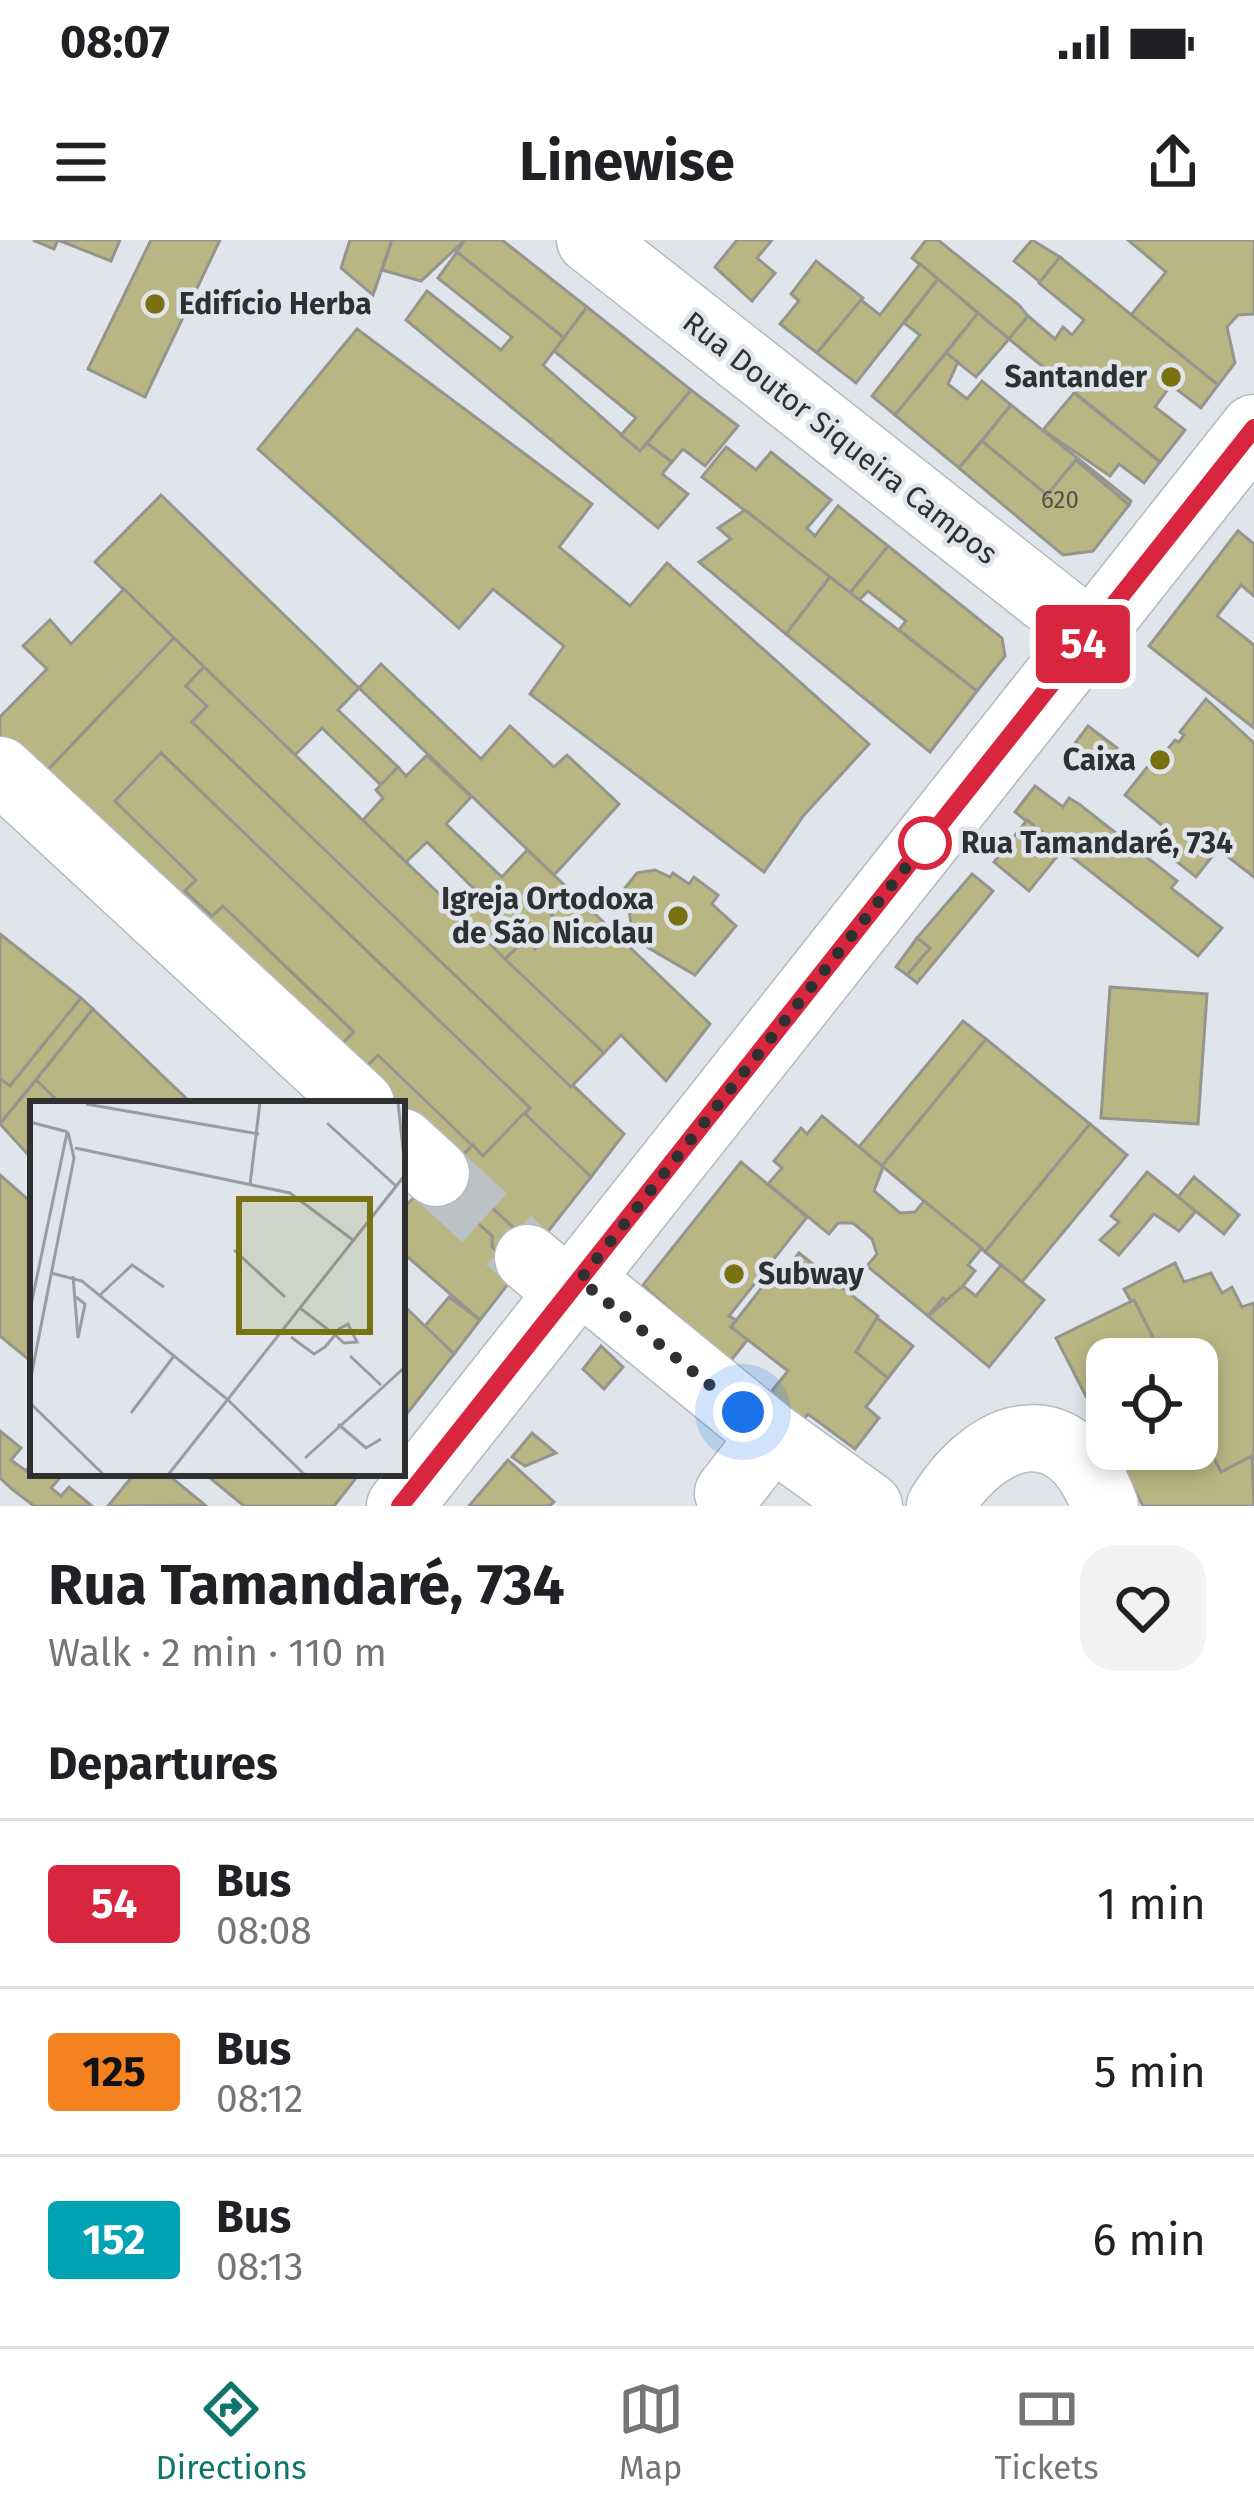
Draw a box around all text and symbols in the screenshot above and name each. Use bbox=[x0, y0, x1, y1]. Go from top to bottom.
text: 08:07 bbox=[60, 15, 170, 69]
icon: menu bbox=[48, 129, 114, 195]
icon: share bbox=[1140, 129, 1206, 195]
text: Linewise bbox=[519, 130, 735, 194]
place label: Edifício Herba bbox=[179, 286, 372, 322]
marker: Edifício Herba bbox=[142, 291, 168, 317]
street label: Rua Doutor Siqueira Campos bbox=[676, 304, 1004, 572]
place label: Santander bbox=[1005, 359, 1148, 395]
marker: Santander bbox=[1158, 364, 1184, 390]
house number: 620 bbox=[1041, 486, 1079, 514]
line badge: 54 bbox=[1029, 605, 1137, 683]
text: 54 bbox=[1060, 619, 1106, 669]
place label: Caixa bbox=[1063, 742, 1136, 778]
marker: Caixa bbox=[1147, 747, 1173, 773]
marker: Rua Tamandaré, 734 bbox=[900, 818, 950, 868]
place label: Rua Tamandaré, 734 bbox=[961, 825, 1233, 861]
place label: Igreja Ortodoxa de São Nicolau bbox=[441, 881, 654, 951]
marker: Igreja Ortodoxa de São Nicolau bbox=[665, 903, 691, 929]
inset map bbox=[30, 1101, 405, 1476]
place label: Subway bbox=[758, 1256, 864, 1292]
marker: Subway bbox=[721, 1261, 747, 1287]
map controls bbox=[1086, 1338, 1218, 1470]
button: locate bbox=[1086, 1338, 1218, 1470]
your location bbox=[713, 1382, 773, 1442]
button: heart bbox=[1080, 1545, 1206, 1671]
text: Rua Tamandaré, 734 bbox=[48, 1551, 565, 1619]
text: Walk · 2 min · 110 m bbox=[48, 1630, 387, 1676]
text: Departures bbox=[48, 1737, 278, 1791]
text: Bus bbox=[216, 1854, 291, 1908]
text: 1 min bbox=[1097, 1877, 1206, 1931]
text: 54 bbox=[91, 1879, 137, 1929]
text: 08:08 bbox=[216, 1908, 312, 1954]
text: Bus bbox=[216, 2022, 291, 2076]
text: 5 min bbox=[1094, 2045, 1206, 2099]
text: 125 bbox=[82, 2047, 146, 2097]
text: 08:12 bbox=[216, 2076, 303, 2122]
text: Bus bbox=[216, 2190, 291, 2244]
text: 6 min bbox=[1092, 2213, 1206, 2267]
text: 152 bbox=[82, 2215, 146, 2265]
text: 08:13 bbox=[216, 2244, 303, 2290]
tab: Directions bbox=[155, 2376, 307, 2488]
tab: Map bbox=[618, 2376, 684, 2488]
tab: Tickets bbox=[995, 2376, 1099, 2488]

